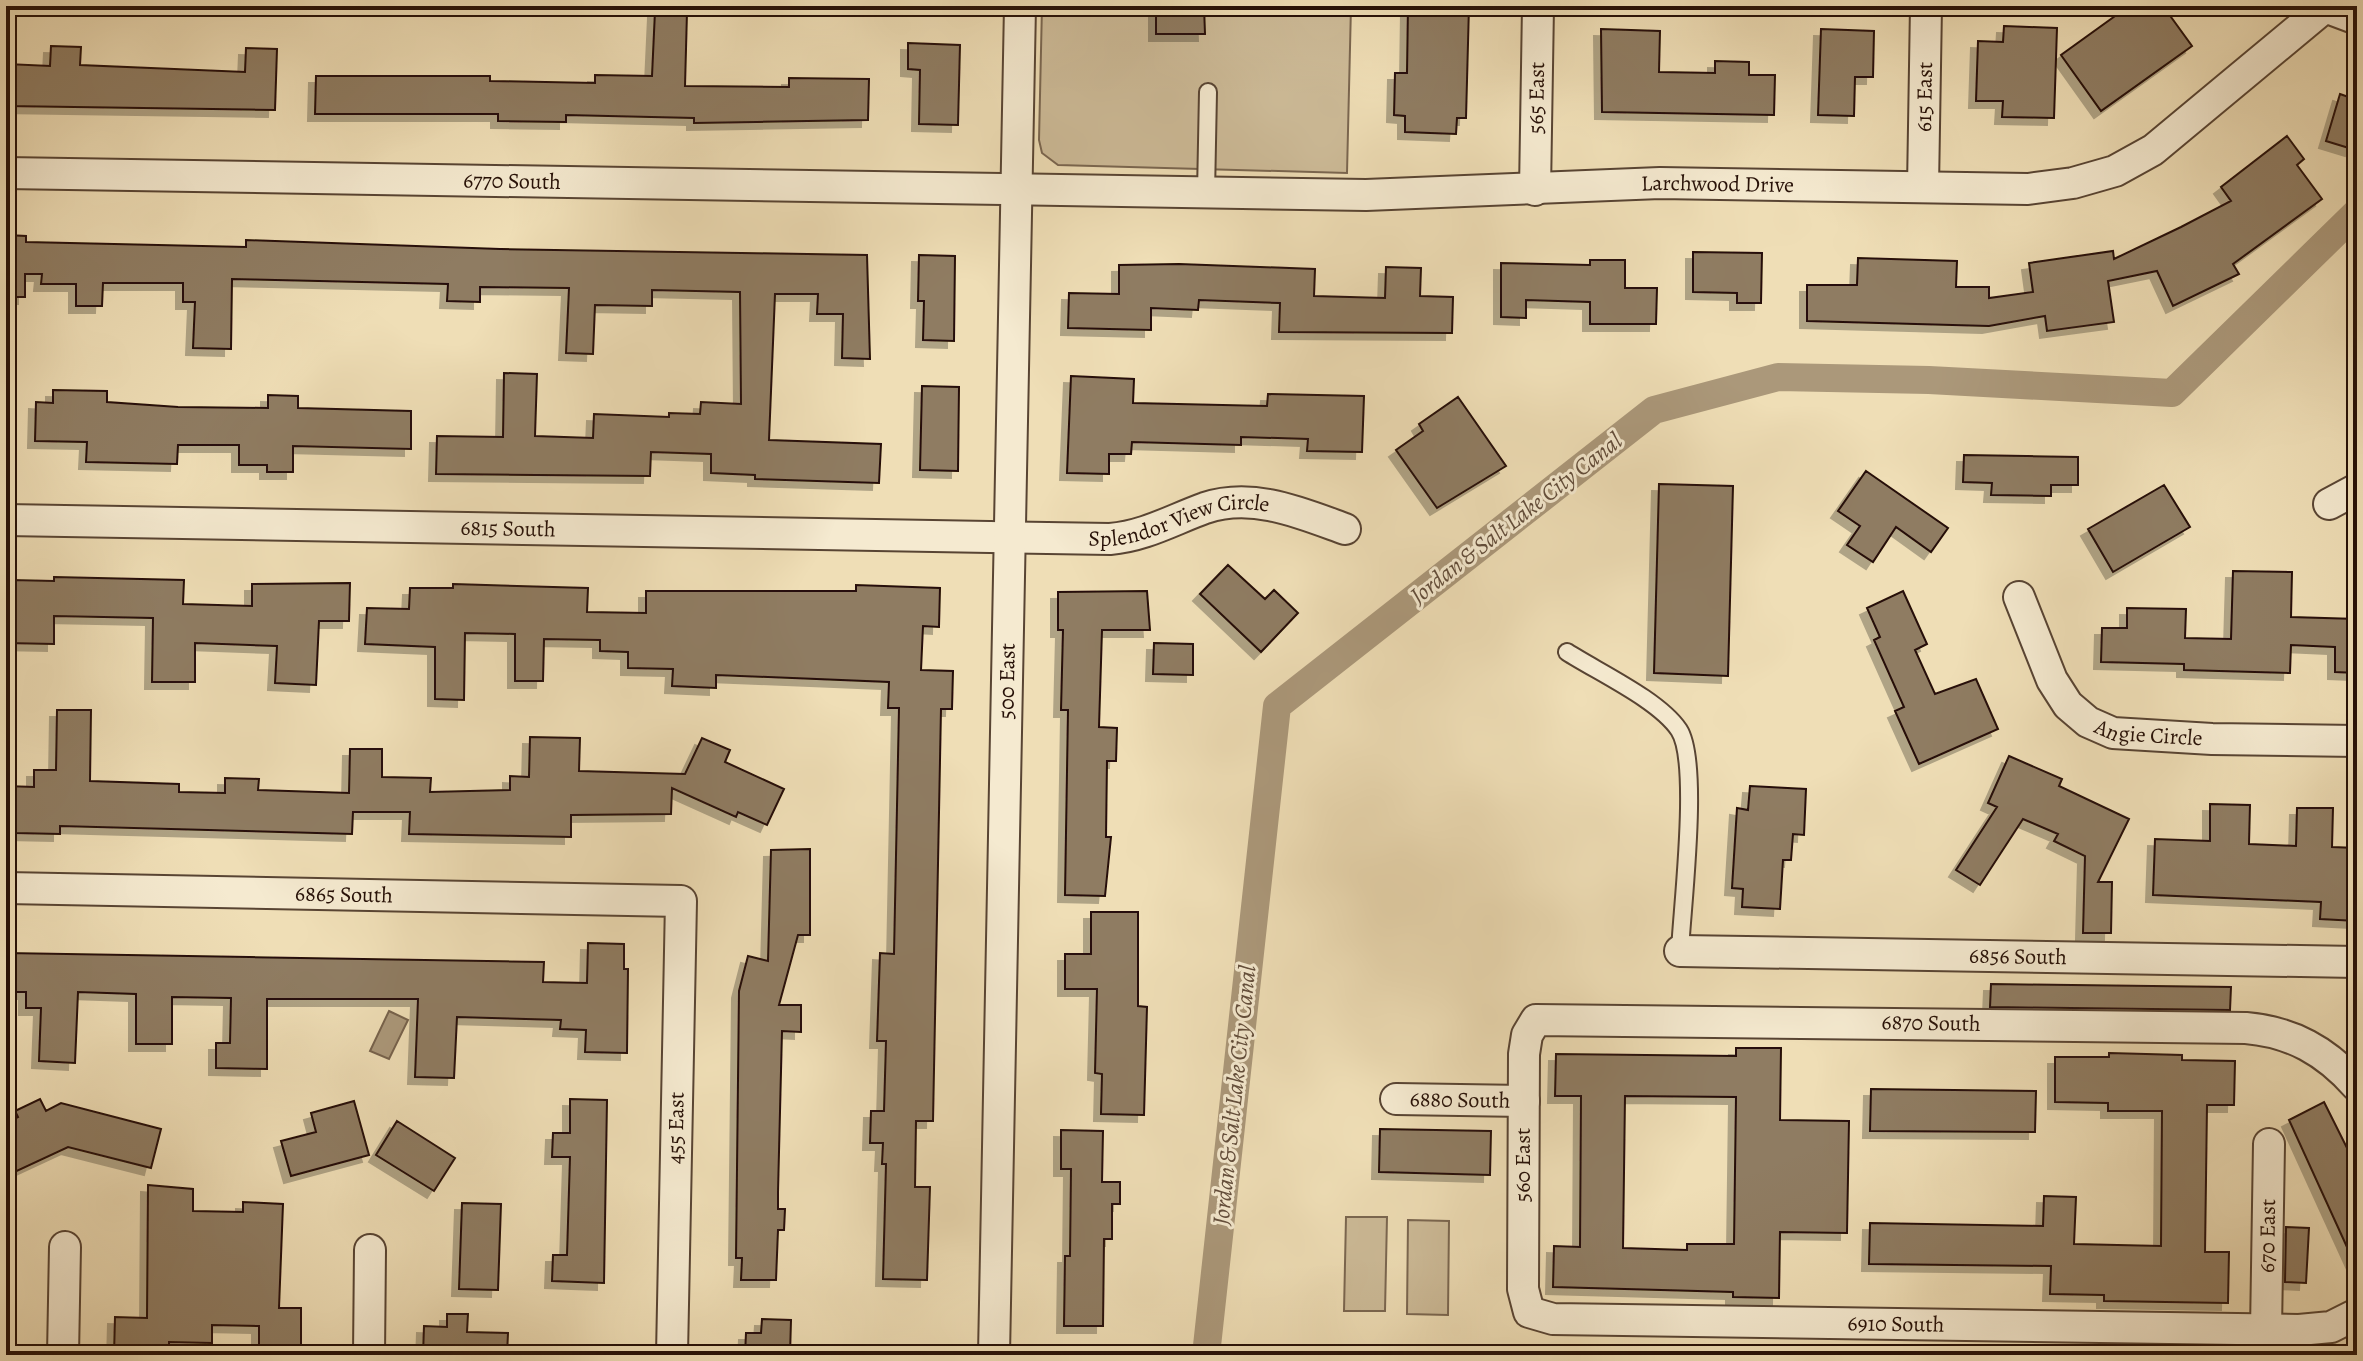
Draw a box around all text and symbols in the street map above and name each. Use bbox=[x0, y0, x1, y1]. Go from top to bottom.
street label: 565 East bbox=[1521, 62, 1552, 134]
street label: 615 East bbox=[1909, 62, 1940, 132]
street label: 6770 South bbox=[463, 165, 561, 197]
street label: Larchwood Drive bbox=[1640, 168, 1794, 200]
water label: Jordan & Salt Lake City Canal bbox=[1402, 425, 1629, 612]
street label: Splendor View Circle bbox=[1088, 487, 1272, 554]
street label: 6815 South bbox=[460, 513, 556, 544]
street label: 500 East bbox=[991, 643, 1023, 720]
street label: Angie Circle bbox=[2089, 711, 2203, 753]
street label: 6865 South bbox=[295, 879, 393, 910]
street label: 6856 South bbox=[1969, 941, 2067, 972]
water label: Jordan & Salt Lake City Canal bbox=[1204, 963, 1264, 1228]
street label: 6870 South bbox=[1881, 1007, 1981, 1039]
street label: 6880 South bbox=[1409, 1084, 1511, 1116]
street label: 455 East bbox=[660, 1092, 692, 1164]
street label: 560 East bbox=[1508, 1128, 1538, 1202]
street label: 670 East bbox=[2252, 1199, 2283, 1273]
street label: 6910 South bbox=[1847, 1308, 1945, 1340]

